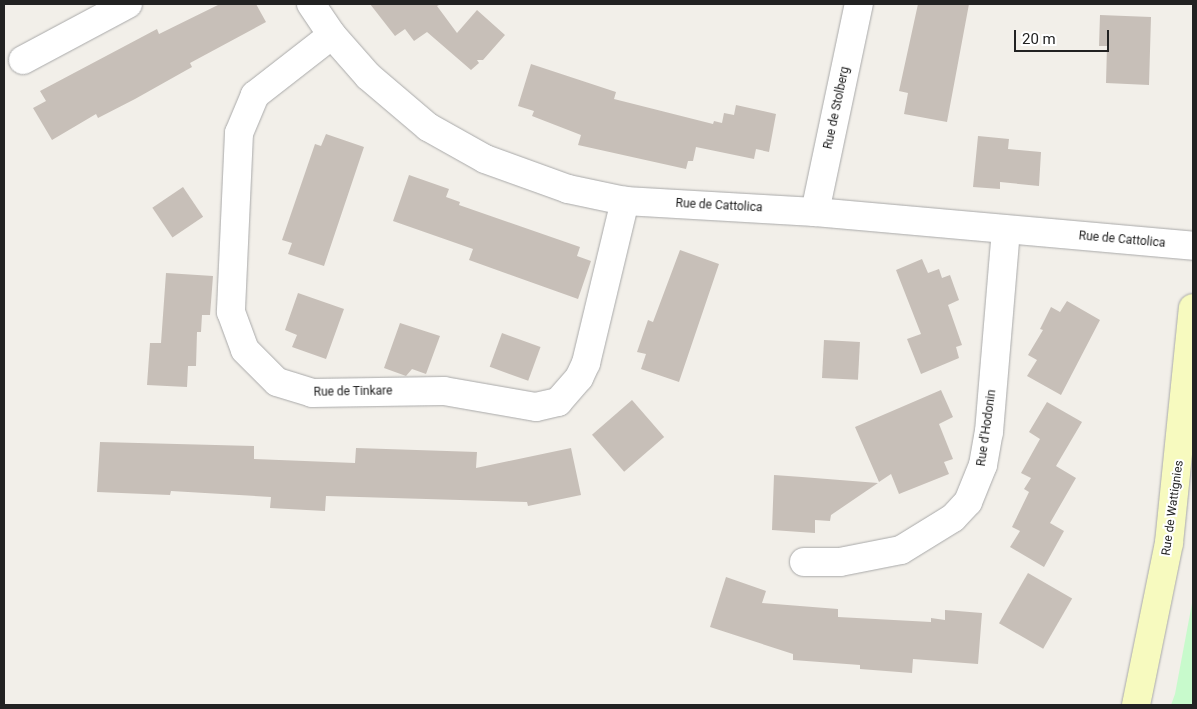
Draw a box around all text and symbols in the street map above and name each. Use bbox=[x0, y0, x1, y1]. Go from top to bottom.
scale bar bbox=[1017, 20, 1112, 52]
text: 20 m bbox=[1022, 30, 1056, 48]
street label: Rue de Stolberg bbox=[821, 65, 853, 151]
street label: Rue de Cattolica bbox=[675, 197, 763, 215]
street label: Rue de Cattolica bbox=[1078, 229, 1166, 251]
street label: Rue de Tinkare bbox=[313, 384, 393, 400]
street label: Rue d'Hodonin bbox=[974, 389, 1000, 467]
street label: Rue de Wattignies bbox=[1159, 459, 1187, 557]

